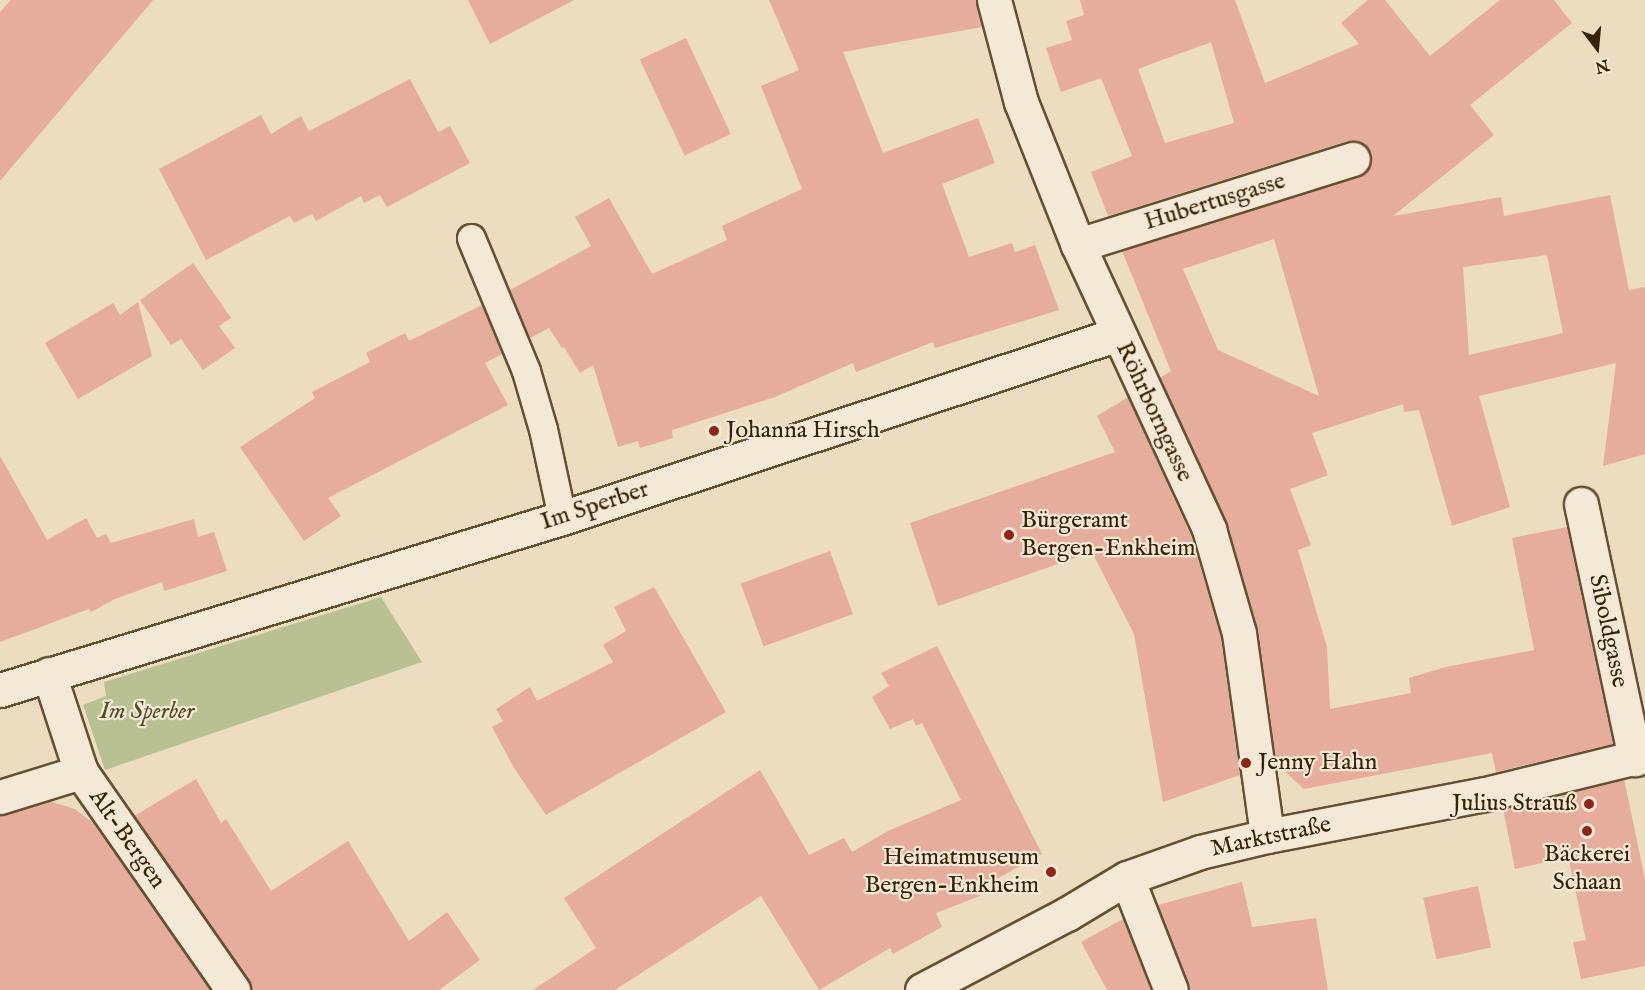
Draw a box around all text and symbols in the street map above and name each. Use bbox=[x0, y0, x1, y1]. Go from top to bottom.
north arrow bbox=[1567, 18, 1627, 78]
text: N bbox=[1593, 54, 1611, 77]
street label: Hubertusgasse bbox=[1141, 167, 1289, 237]
street label: Röhrborngasse bbox=[1109, 337, 1199, 487]
place label: Johanna Hirsch bbox=[726, 417, 880, 445]
marker: Johanna Hirsch bbox=[707, 424, 721, 438]
street label: Im Sperber bbox=[537, 475, 653, 537]
place label: Bürgeramt Bergen-Enkheim bbox=[1021, 507, 1196, 563]
marker: Bürgeramt Bergen-Enkheim bbox=[1002, 528, 1016, 542]
street label: Siboldgasse bbox=[1582, 572, 1634, 690]
park label: Im Sperber bbox=[100, 698, 194, 726]
place label: Jenny Hahn bbox=[1258, 749, 1377, 777]
marker: Jenny Hahn bbox=[1239, 756, 1253, 770]
street label: Alt-Bergen bbox=[82, 784, 172, 894]
place label: Julius Strauß bbox=[1452, 790, 1577, 818]
marker: Julius Strauß bbox=[1582, 797, 1596, 811]
street label: Marktstraße bbox=[1208, 810, 1334, 864]
marker: Bäckerei Schaan bbox=[1580, 824, 1594, 838]
place label: Bäckerei Schaan bbox=[1544, 841, 1630, 897]
place label: Heimatmuseum Bergen-Enkheim bbox=[864, 844, 1039, 900]
marker: Heimatmuseum Bergen-Enkheim bbox=[1044, 865, 1058, 879]

